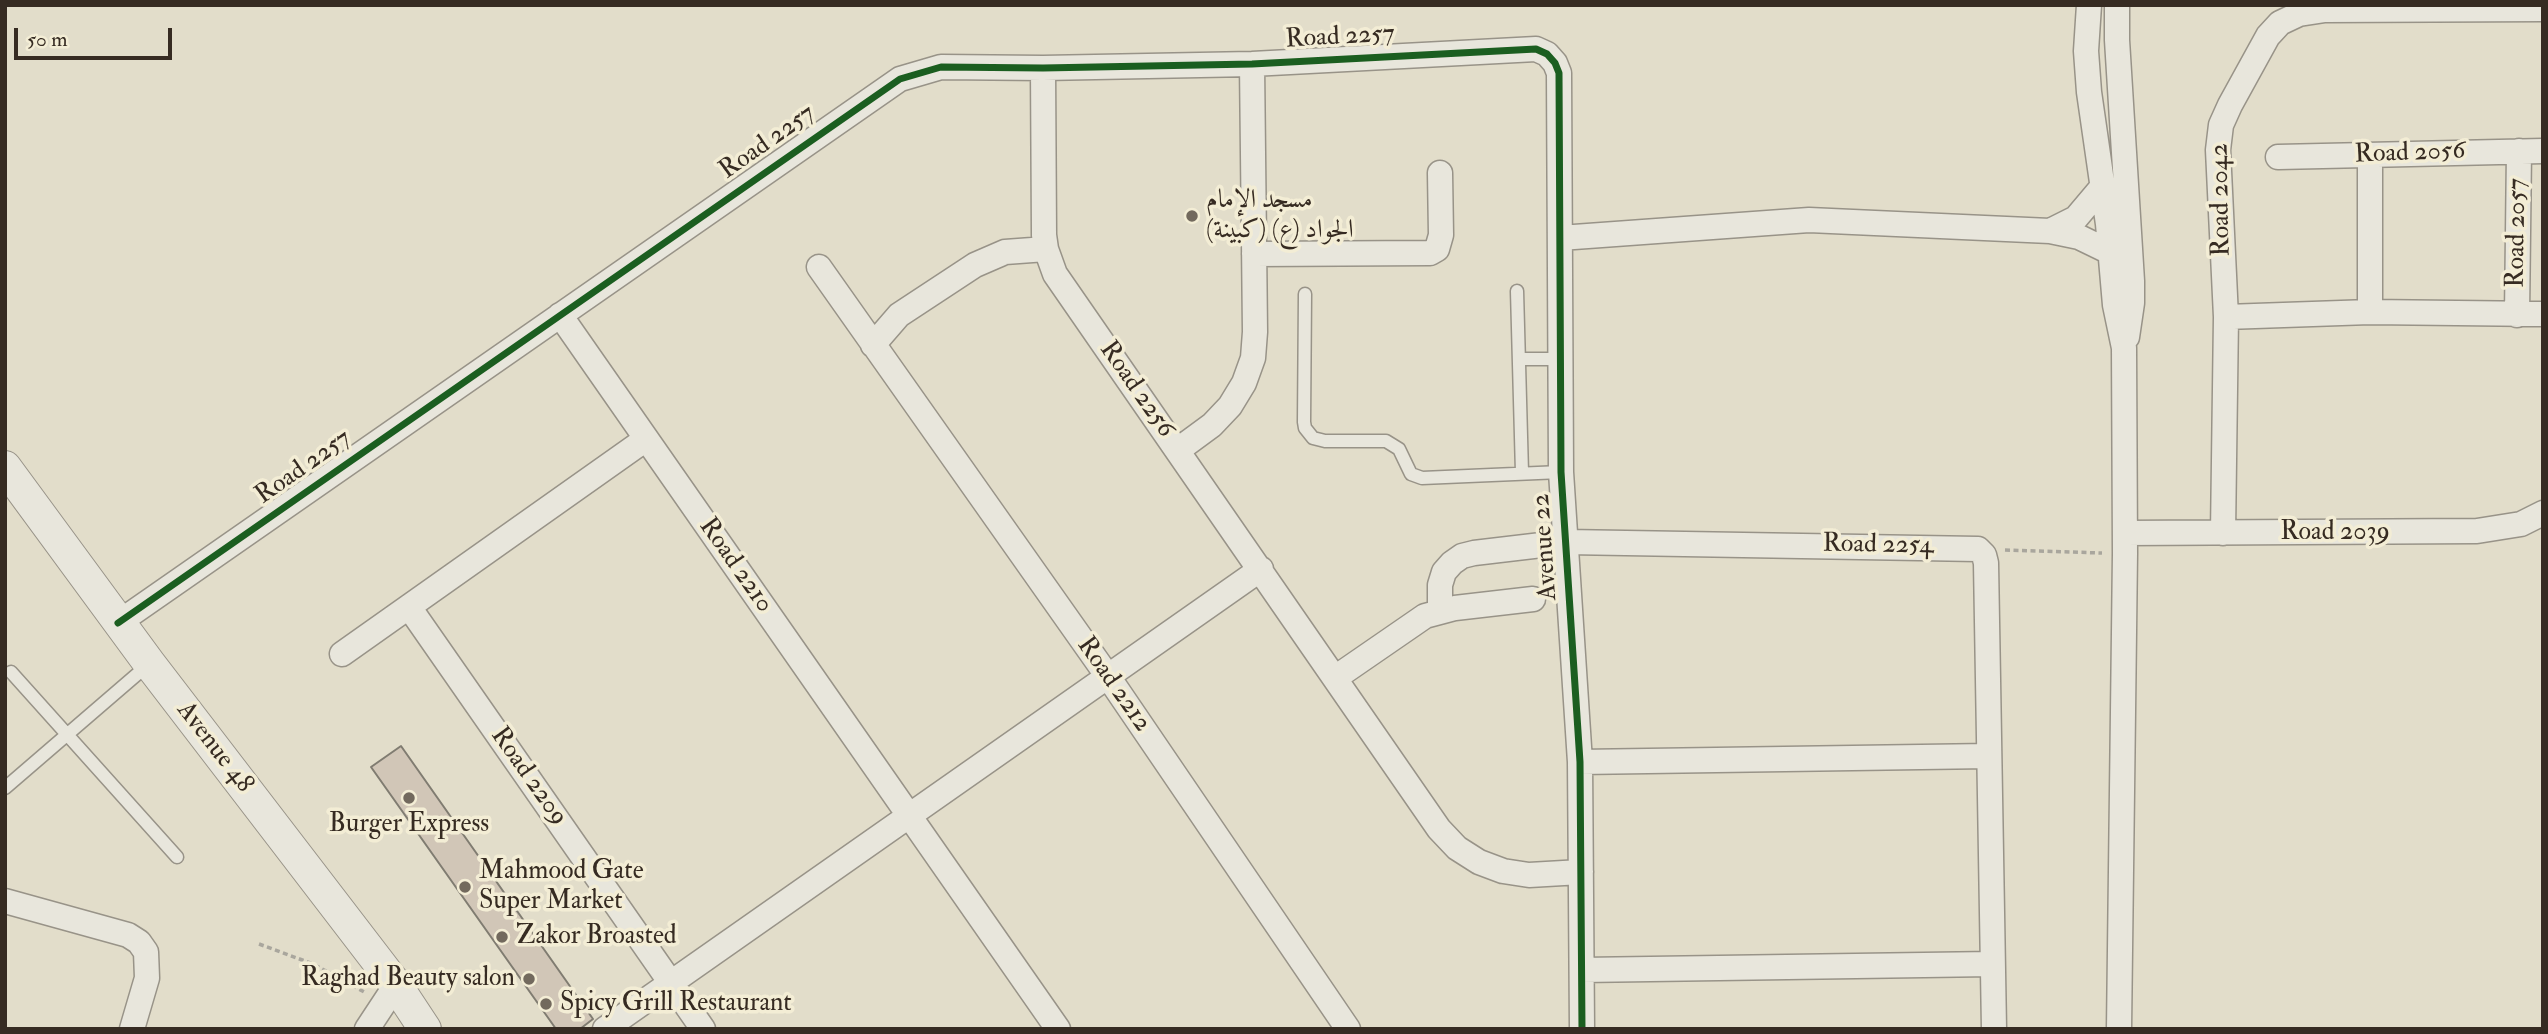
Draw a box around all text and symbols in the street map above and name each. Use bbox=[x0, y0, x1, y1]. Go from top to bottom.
scale bar bbox=[18, 14, 175, 58]
street label: Road 2257 bbox=[1285, 20, 1395, 56]
text: 50 m bbox=[27, 26, 68, 53]
street label: Road 2257 bbox=[714, 99, 822, 187]
street label: Road 2056 bbox=[2354, 136, 2466, 172]
street label: Road 2042 bbox=[2205, 143, 2239, 257]
street label: Road 2057 bbox=[2501, 178, 2535, 288]
place label: مسجد الإمام الجواد (ع) (كبينة) bbox=[1206, 185, 1354, 246]
marker: مسجد الإمام الجواد (ع) (كبينة) bbox=[1184, 208, 1200, 224]
street label: Road 2256 bbox=[1092, 336, 1180, 444]
street label: Road 2257 bbox=[250, 424, 358, 512]
street label: Avenue 22 bbox=[1527, 492, 1565, 602]
street label: Road 2210 bbox=[691, 513, 779, 619]
street label: Road 2039 bbox=[2280, 517, 2390, 549]
street label: Road 2254 bbox=[1822, 529, 1934, 563]
street label: Road 2212 bbox=[1069, 632, 1157, 738]
street label: Avenue 48 bbox=[169, 696, 259, 800]
street label: Road 2209 bbox=[483, 722, 573, 832]
marker: Burger Express bbox=[401, 790, 417, 806]
place label: Burger Express bbox=[329, 809, 489, 841]
place label: Mahmood Gate Super Market bbox=[479, 856, 644, 917]
marker: Mahmood Gate Super Market bbox=[457, 879, 473, 895]
place label: Zakor Broasted bbox=[516, 921, 677, 953]
marker: Zakor Broasted bbox=[494, 929, 510, 945]
place label: Raghad Beauty salon bbox=[301, 963, 515, 995]
marker: Raghad Beauty salon bbox=[521, 971, 537, 987]
place label: Spicy Grill Restaurant bbox=[560, 988, 792, 1020]
marker: Spicy Grill Restaurant bbox=[538, 996, 554, 1012]

